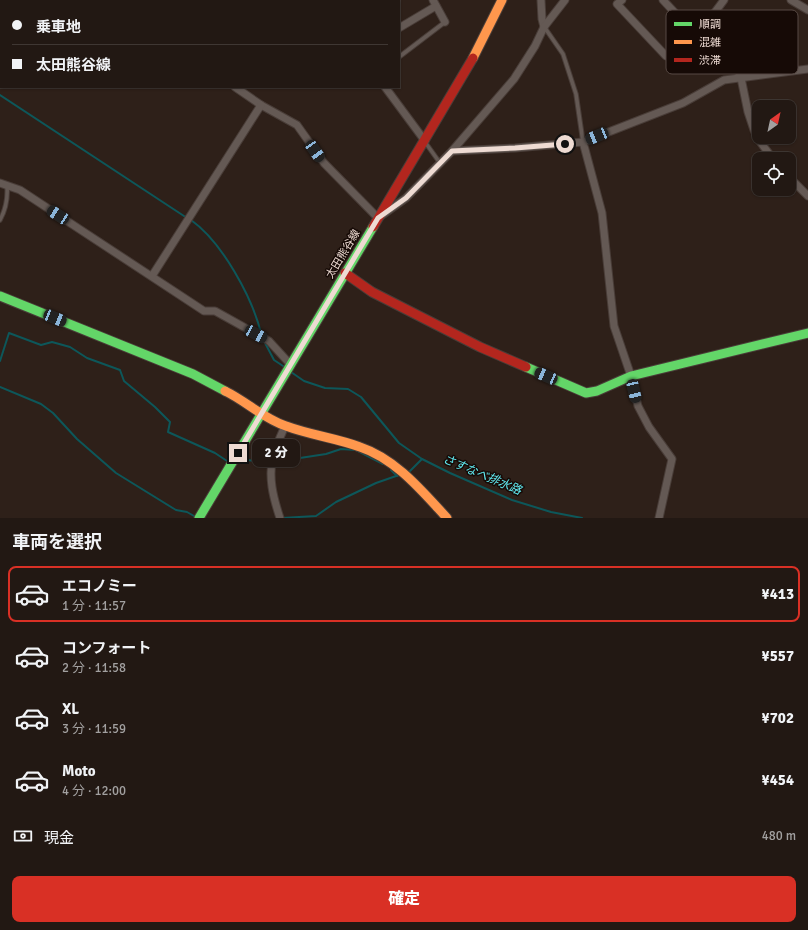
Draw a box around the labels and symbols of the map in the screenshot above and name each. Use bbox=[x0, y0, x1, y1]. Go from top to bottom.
legend bbox=[666, 10, 798, 74]
text: 順調 bbox=[699, 18, 721, 31]
text: 混雑 bbox=[699, 36, 721, 49]
text: 渋滞 bbox=[699, 54, 721, 67]
north arrow bbox=[752, 100, 796, 144]
car bbox=[584, 126, 610, 146]
route start bbox=[556, 135, 574, 153]
car bbox=[303, 138, 327, 164]
car bbox=[45, 203, 71, 227]
street label: 太田熊谷線 bbox=[323, 227, 363, 281]
car bbox=[42, 308, 68, 328]
car bbox=[243, 323, 269, 345]
car bbox=[533, 366, 559, 386]
car bbox=[625, 378, 643, 404]
callout: 2 分 bbox=[252, 439, 300, 467]
route end bbox=[229, 444, 247, 462]
water label: さすなべ排水路 bbox=[440, 452, 525, 499]

